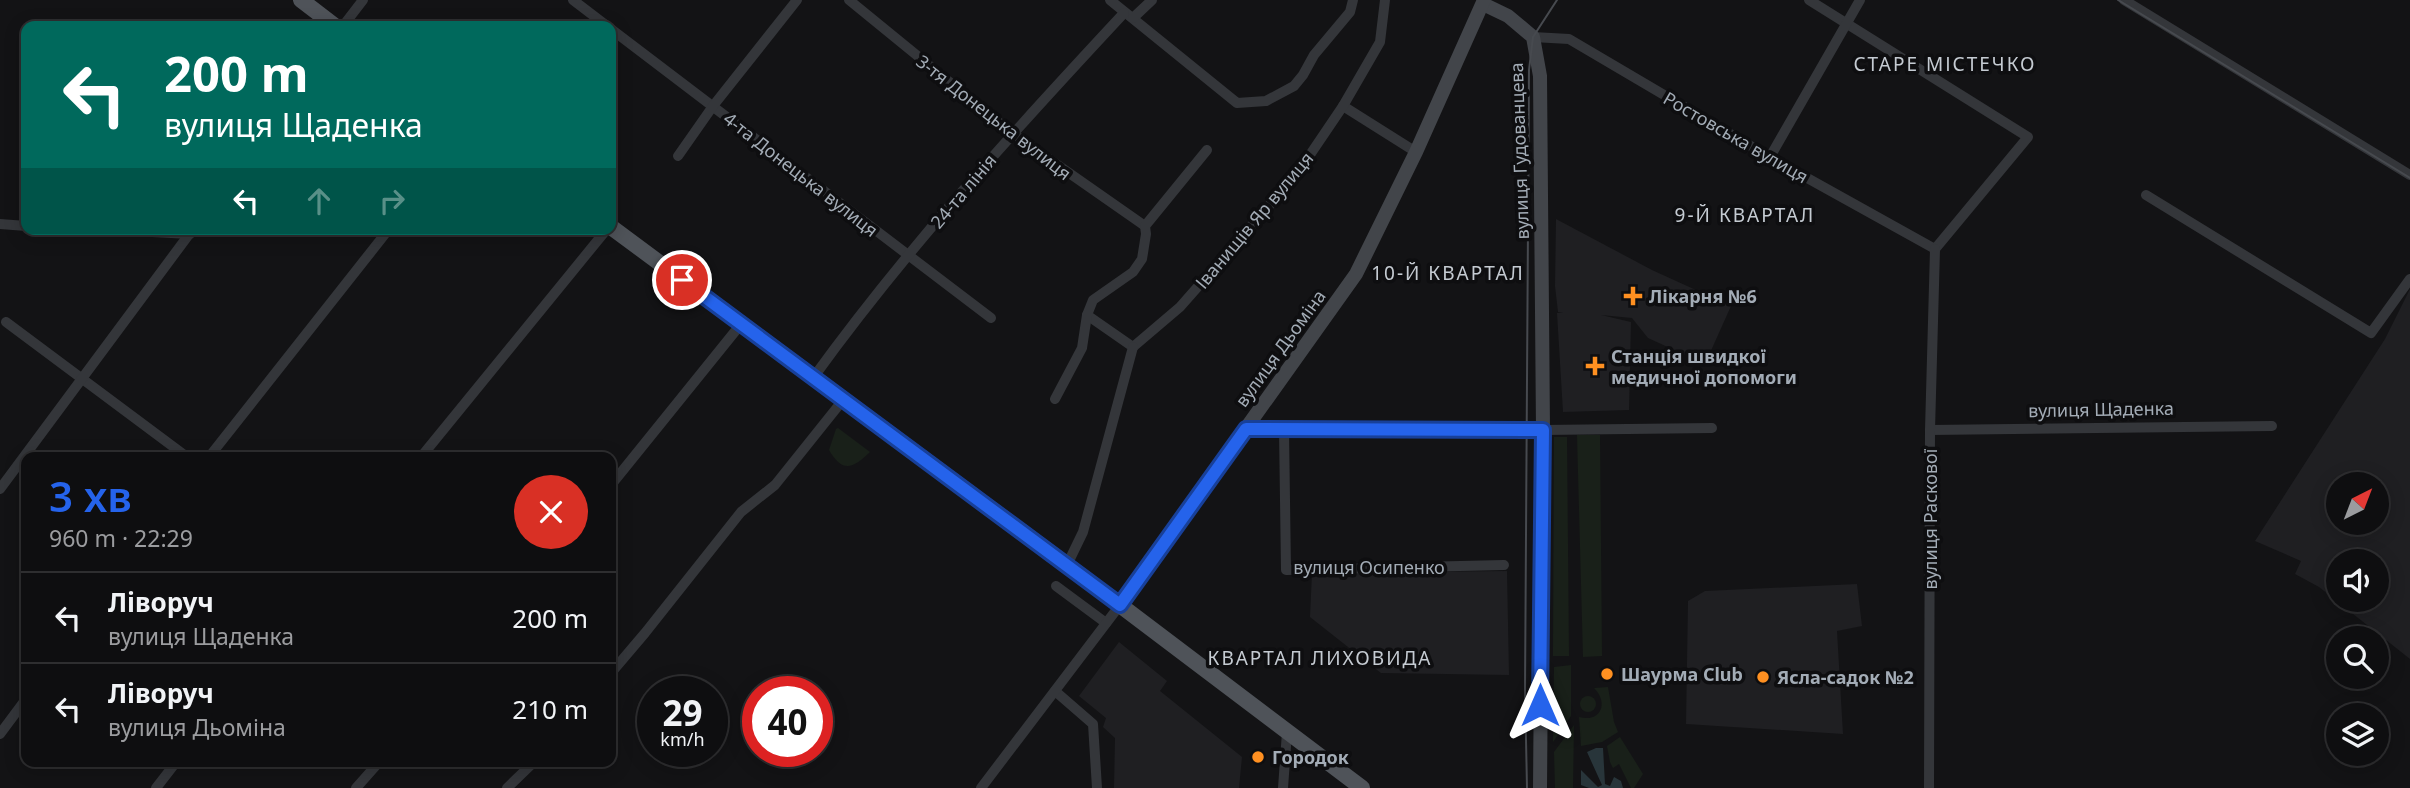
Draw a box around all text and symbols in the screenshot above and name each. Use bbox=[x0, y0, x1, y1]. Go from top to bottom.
text: 200 m bbox=[164, 40, 309, 106]
icon: left bbox=[49, 49, 140, 140]
street label: 3-тя Донецька вулиця bbox=[912, 49, 1076, 185]
district label: СТАРЕ МІСТЕЧКО bbox=[1853, 51, 2037, 77]
street label: вулиця Гудованцева bbox=[1504, 62, 1534, 240]
street label: Ростовська вулиця bbox=[1659, 86, 1813, 188]
text: вулиця Щаденка bbox=[164, 103, 423, 146]
street label: 4-та Донецька вулиця bbox=[719, 106, 883, 242]
street label: Іванищів Яр вулиця bbox=[1190, 147, 1318, 293]
street label: 24-та лінія bbox=[925, 149, 1001, 233]
icon: left bbox=[227, 182, 265, 220]
icon: ahead bbox=[300, 182, 338, 220]
icon: right bbox=[373, 182, 411, 220]
district label: 9-Й КВАРТАЛ bbox=[1675, 202, 1815, 228]
pin bbox=[652, 250, 712, 310]
district label: 10-Й КВАРТАЛ bbox=[1371, 260, 1525, 286]
icon: arrive bbox=[663, 261, 701, 299]
place label: Лікарня №6 bbox=[1649, 284, 1757, 308]
street label: вулиця Дьоміна bbox=[1229, 285, 1331, 411]
marker: Лікарня №6 bbox=[1623, 286, 1643, 306]
place label: Станція швидкої медичної допомоги bbox=[1611, 344, 1797, 389]
marker: Станція швидкої медичної допомоги bbox=[1585, 356, 1605, 376]
street label: вулиця Щаденка bbox=[2028, 396, 2174, 422]
street label: вулиця Раскової bbox=[1918, 448, 1942, 589]
text: 3 хв bbox=[49, 467, 132, 524]
north arrow bbox=[2326, 472, 2389, 536]
map controls bbox=[2326, 472, 2389, 766]
button: close bbox=[514, 475, 588, 549]
text: 960 m · 22:29 bbox=[49, 522, 193, 554]
button: sound bbox=[2326, 549, 2389, 612]
street label: вулиця Осипенко bbox=[1293, 555, 1445, 579]
text: Ліворуч bbox=[108, 584, 214, 620]
icon: left bbox=[49, 599, 87, 637]
text: 200 m bbox=[512, 600, 588, 636]
text: вулиця Щаденка bbox=[108, 620, 294, 652]
button: search bbox=[2326, 626, 2389, 689]
district label: КВАРТАЛ ЛИХОВИДА bbox=[1208, 645, 1432, 671]
place label: Шаурма Club bbox=[1621, 662, 1743, 686]
place label: Ясла-садок №2 bbox=[1777, 665, 1914, 689]
marker: Шаурма Club bbox=[1599, 666, 1615, 682]
position arrow bbox=[1503, 668, 1577, 742]
marker: Ясла-садок №2 bbox=[1755, 669, 1771, 685]
text: Ліворуч bbox=[108, 675, 214, 711]
speed limit sign: 40 bbox=[742, 676, 833, 767]
text: 29 bbox=[662, 689, 703, 736]
icon: left bbox=[49, 690, 87, 728]
text: 210 m bbox=[512, 691, 588, 727]
button: layers bbox=[2326, 703, 2389, 766]
text: вулиця Дьоміна bbox=[108, 711, 286, 743]
text: km/h bbox=[660, 727, 705, 751]
place label: Городок bbox=[1272, 745, 1349, 769]
marker: Городок bbox=[1250, 749, 1266, 765]

